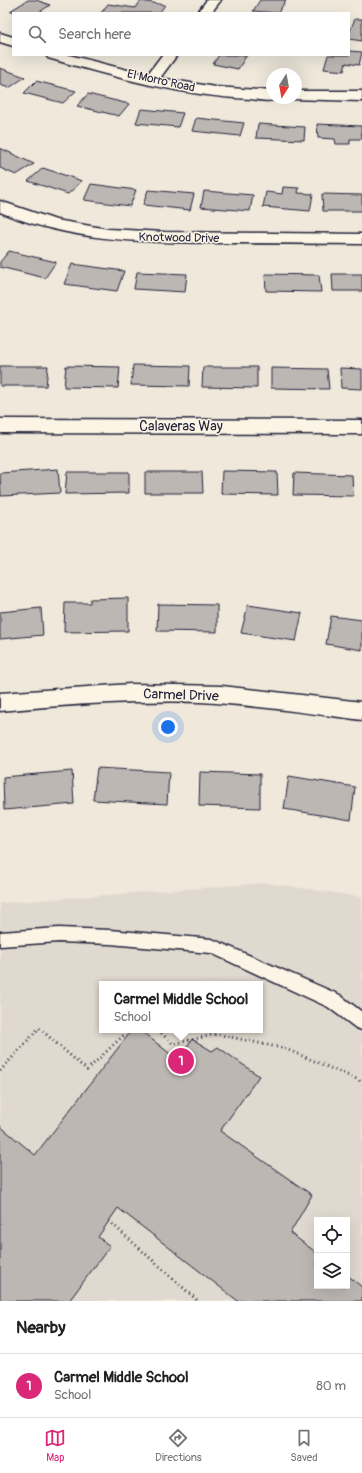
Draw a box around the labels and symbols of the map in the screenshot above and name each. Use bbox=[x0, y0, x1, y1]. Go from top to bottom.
street label: El Morro Road bbox=[126, 66, 196, 96]
north arrow bbox=[266, 68, 302, 104]
street label: Knotwood Drive bbox=[139, 230, 220, 246]
street label: Calaveras Way bbox=[139, 418, 223, 435]
street label: Carmel Drive bbox=[143, 685, 219, 705]
your location bbox=[158, 717, 178, 737]
pin: 1 bbox=[168, 1046, 194, 1076]

